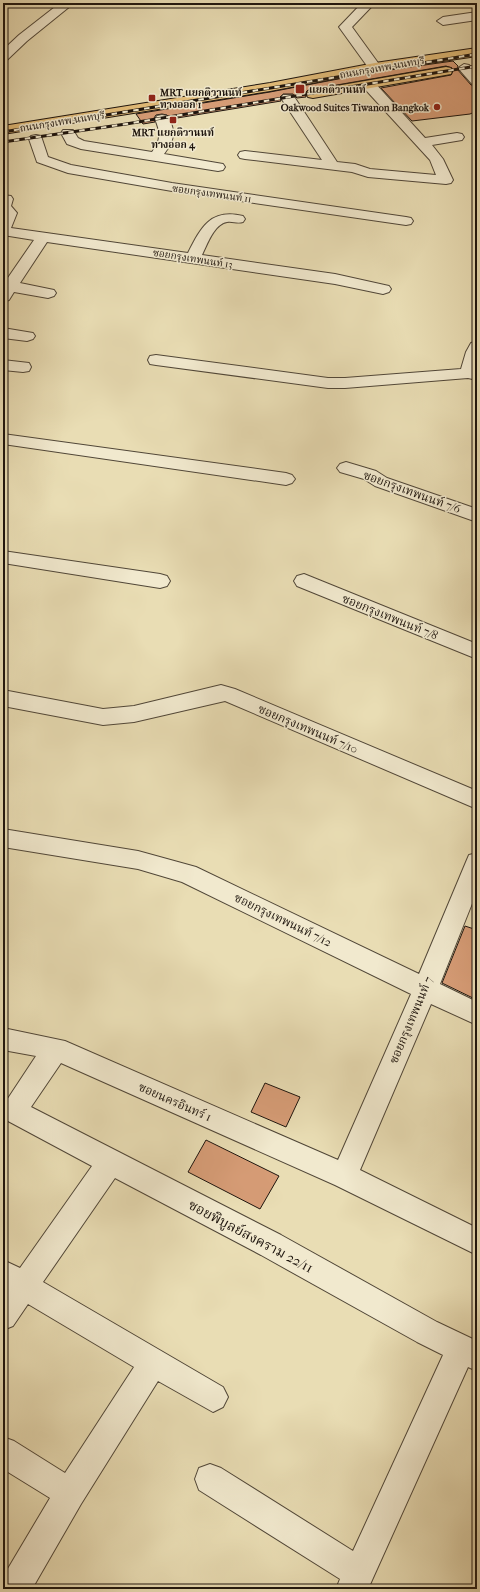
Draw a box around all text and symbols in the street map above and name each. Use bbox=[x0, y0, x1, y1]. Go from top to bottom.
street label: ถนนกรุงเทพ-นนทบุรี bbox=[339, 54, 426, 82]
marker: แยกติวานนท์ bbox=[294, 83, 306, 95]
place label: แยกติวานนท์ bbox=[309, 83, 367, 96]
place label: MRT แยกติวานนท์ ทางออก 1 bbox=[159, 86, 243, 111]
marker: MRT แยกติวานนท์ ทางออก 1 bbox=[147, 93, 157, 103]
place label: Oakwood Suites Tiwanon Bangkok bbox=[281, 102, 430, 114]
marker: Oakwood Suites Tiwanon Bangkok bbox=[432, 102, 442, 112]
street label: ถนนกรุงเทพ-นนทบุรี bbox=[19, 108, 106, 136]
marker: MRT แยกติวานนท์ ทางออก 4 bbox=[168, 115, 178, 125]
place label: MRT แยกติวานนท์ ทางออก 4 bbox=[131, 126, 215, 151]
street label: ซอยกรุงเทพนนท์ 11 bbox=[171, 181, 252, 206]
street label: ซอยกรุงเทพนนท์ 13 bbox=[152, 246, 234, 272]
street label: ซอยกรุงเทพนนท์ 7/6 bbox=[361, 468, 463, 517]
street label: ซอยกรุงเทพนนท์ 7/8 bbox=[340, 591, 440, 644]
street label: ซอยกรุงเทพนนท์ 7/10 bbox=[256, 702, 360, 757]
street label: ซอยกรุงเทพนนท์ 7/12 bbox=[232, 890, 334, 951]
street label: ซอยกรุงเทพนนท์ 7 bbox=[386, 974, 437, 1066]
street label: ซอยนครอินทร์ 1 bbox=[136, 1080, 214, 1124]
street label: ซอยพิบูลย์สงคราม 22/11 bbox=[185, 1195, 317, 1277]

